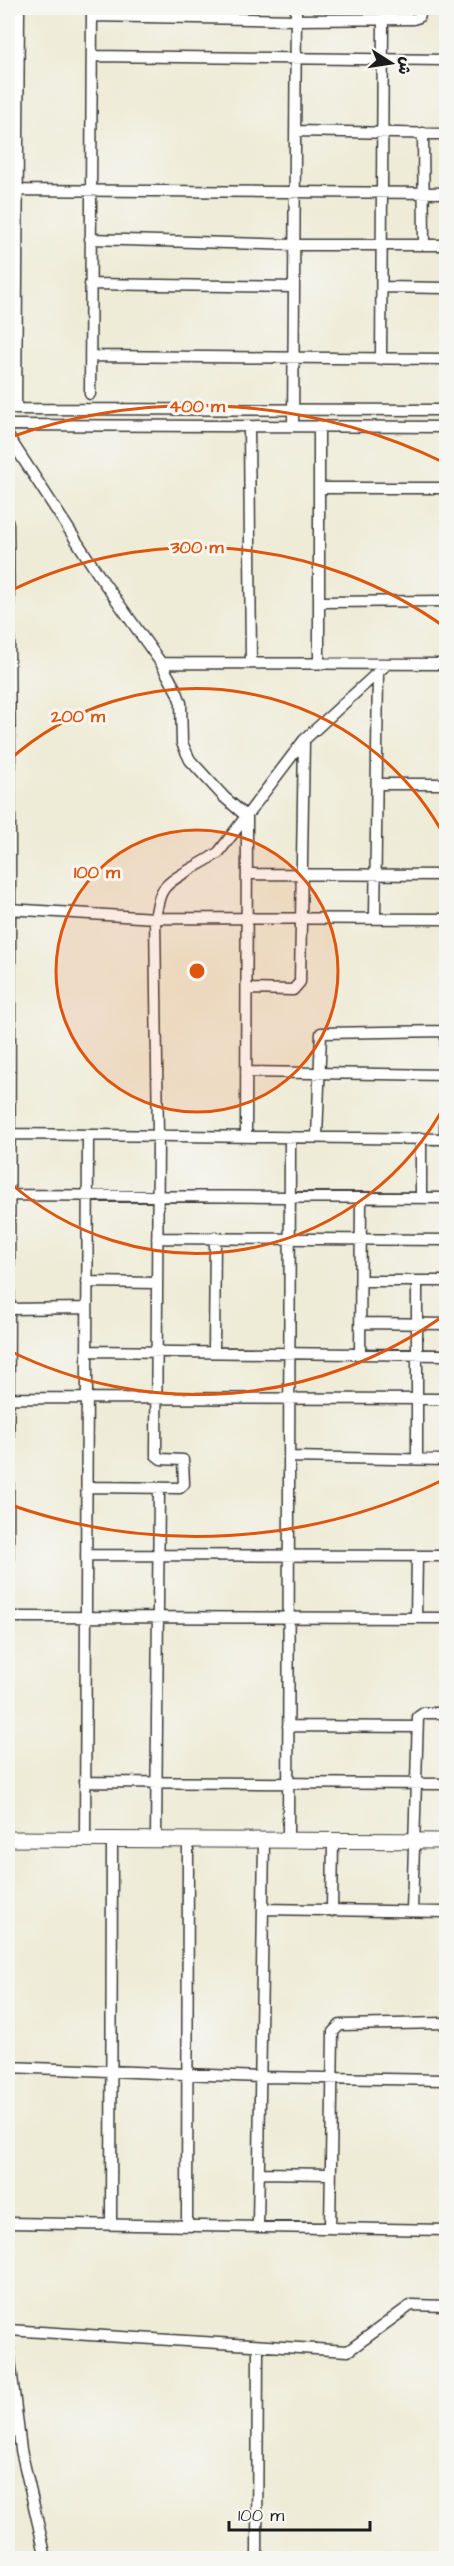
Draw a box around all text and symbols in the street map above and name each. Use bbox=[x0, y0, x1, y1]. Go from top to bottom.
north arrow bbox=[361, 33, 421, 93]
text: ش bbox=[392, 55, 417, 77]
text: 400 m bbox=[169, 394, 226, 419]
text: 300 m bbox=[169, 535, 225, 560]
text: 200 m bbox=[50, 704, 106, 729]
text: 100 m bbox=[74, 860, 121, 885]
centre of rings bbox=[187, 961, 207, 981]
scale bar bbox=[229, 2494, 370, 2532]
text: 100 m bbox=[238, 2503, 284, 2528]

